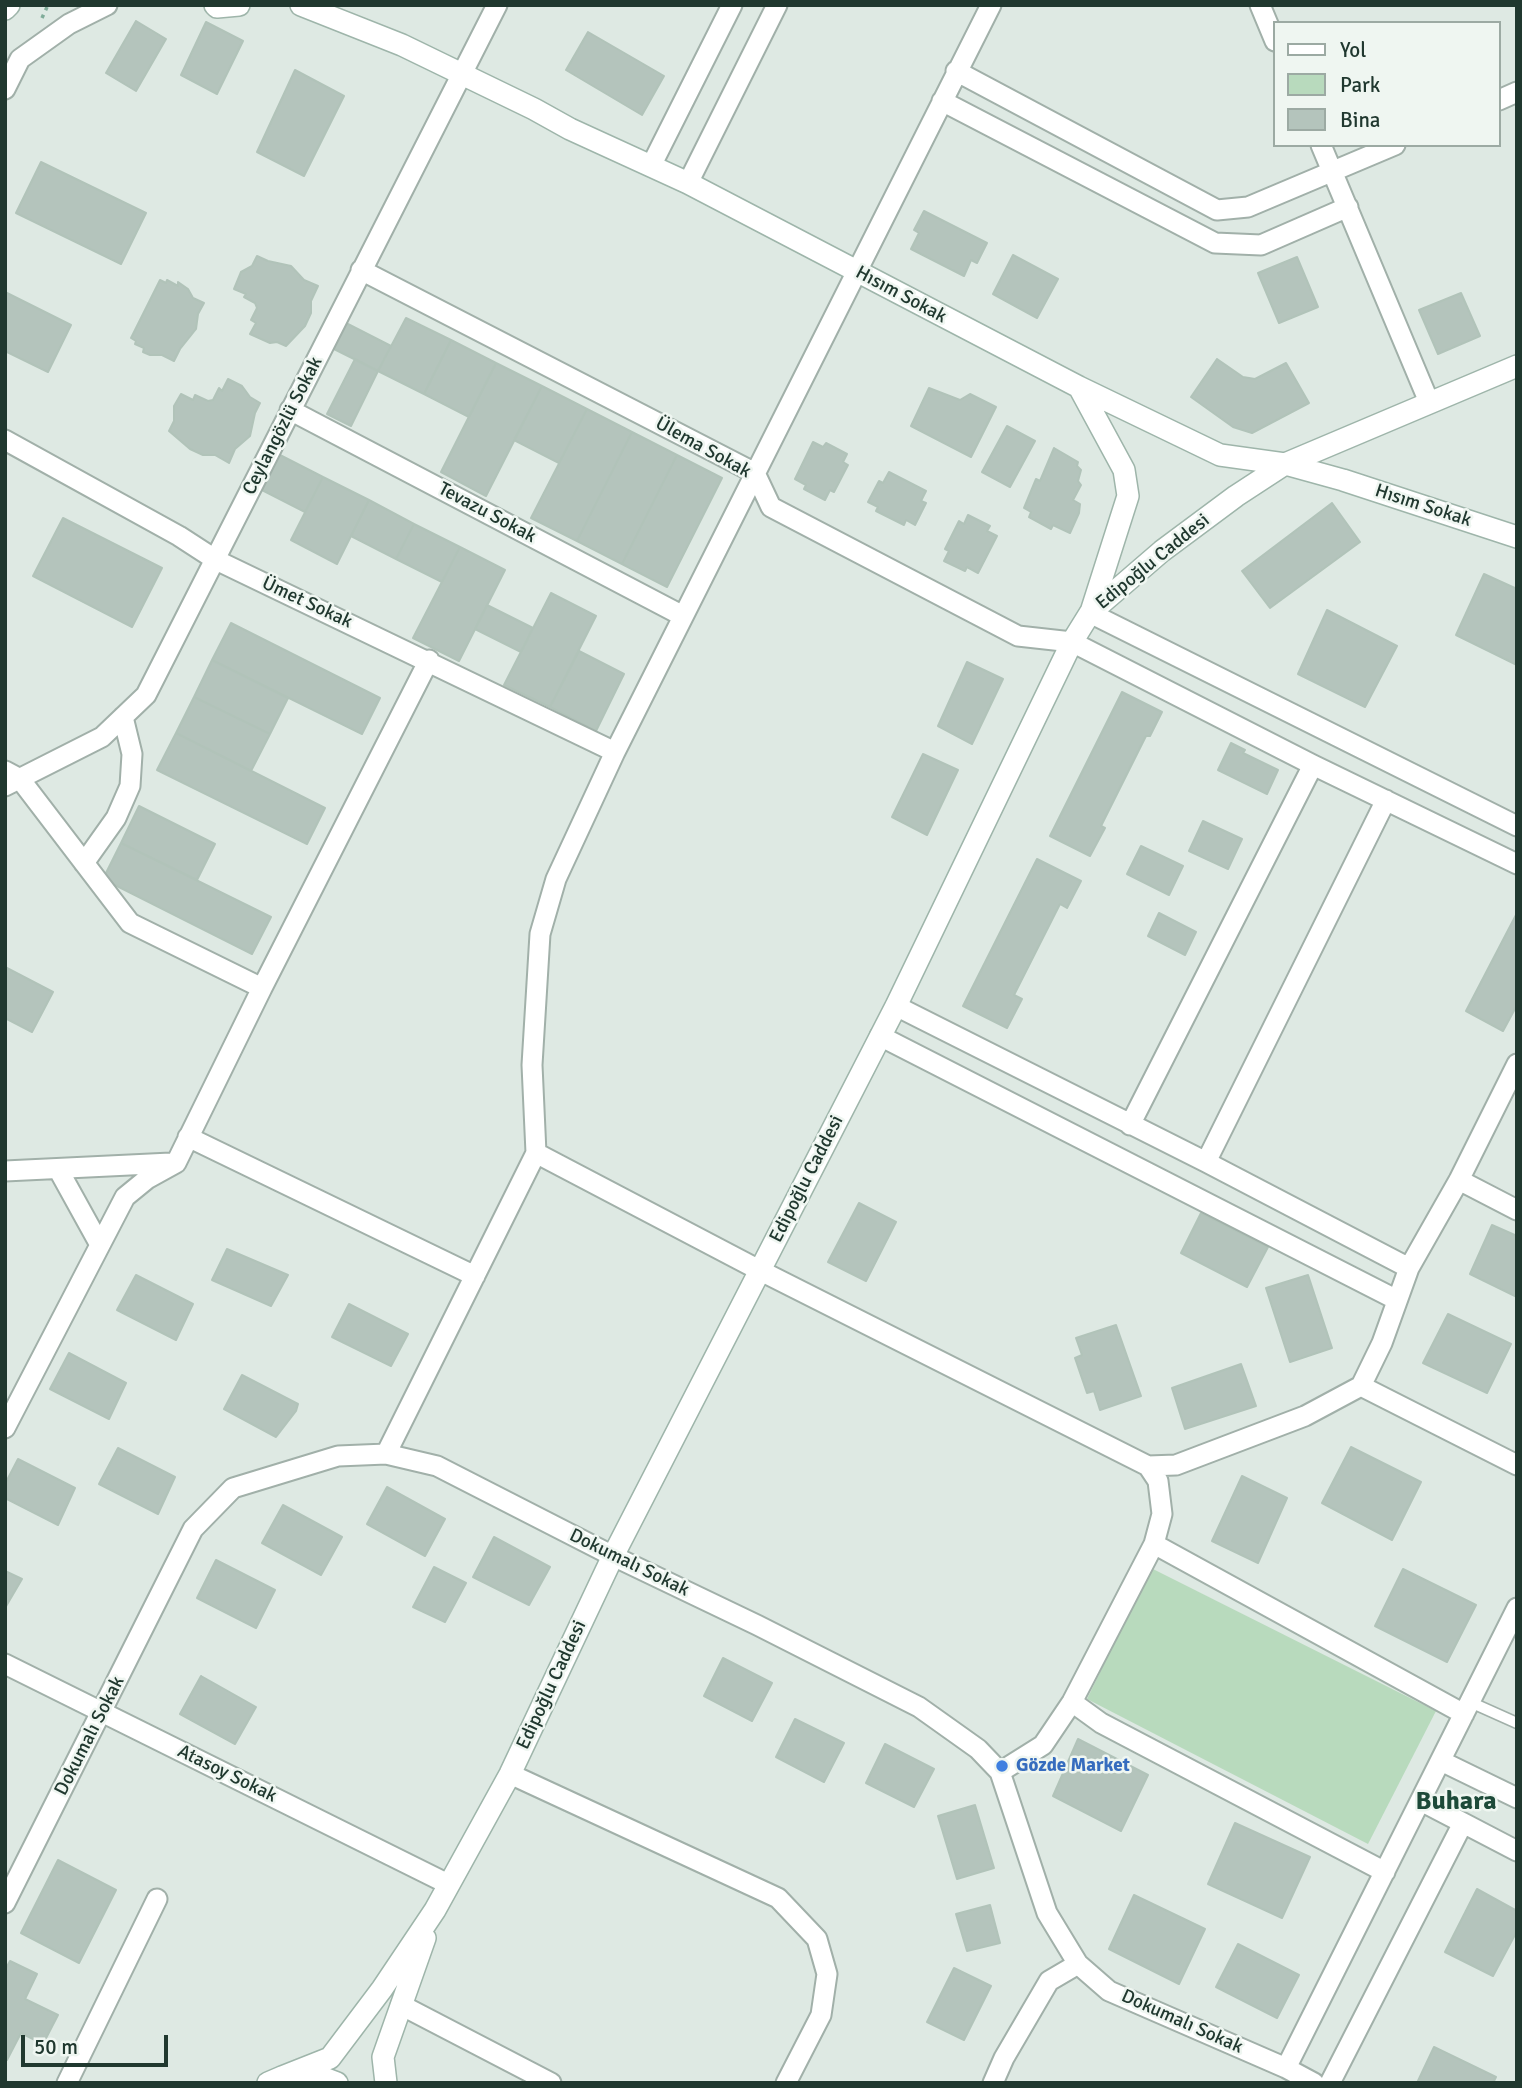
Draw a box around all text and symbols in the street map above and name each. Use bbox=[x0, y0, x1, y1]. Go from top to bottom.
legend bbox=[1274, 21, 1501, 147]
text: Yol bbox=[1340, 37, 1366, 63]
text: Park bbox=[1340, 72, 1380, 98]
text: Bina bbox=[1340, 107, 1381, 133]
street label: Hısım Sokak bbox=[852, 261, 950, 329]
street label: Ceylangözlü Sokak bbox=[238, 353, 328, 499]
street label: Ülema Sokak bbox=[651, 412, 755, 484]
street label: Tevazu Sokak bbox=[434, 478, 540, 548]
street label: Hısım Sokak bbox=[1372, 480, 1474, 532]
street label: Edipoğlu Caddesi bbox=[1092, 509, 1214, 615]
street label: Ümet Sokak bbox=[258, 572, 356, 634]
street label: Edipoğlu Caddesi bbox=[765, 1112, 849, 1246]
street label: Dokumalı Sokak bbox=[565, 1524, 693, 1602]
street label: Edipoğlu Caddesi bbox=[512, 1617, 592, 1753]
street label: Dokumalı Sokak bbox=[50, 1673, 130, 1799]
street label: Atasoy Sokak bbox=[174, 1740, 280, 1808]
place label: Gözde Market bbox=[1016, 1755, 1130, 1777]
marker: Gözde Market bbox=[994, 1758, 1010, 1774]
district label: Buhara bbox=[1415, 1786, 1497, 1818]
street label: Dokumalı Sokak bbox=[1118, 1985, 1246, 2059]
scale bar bbox=[24, 2022, 172, 2066]
text: 50 m bbox=[34, 2034, 78, 2060]

